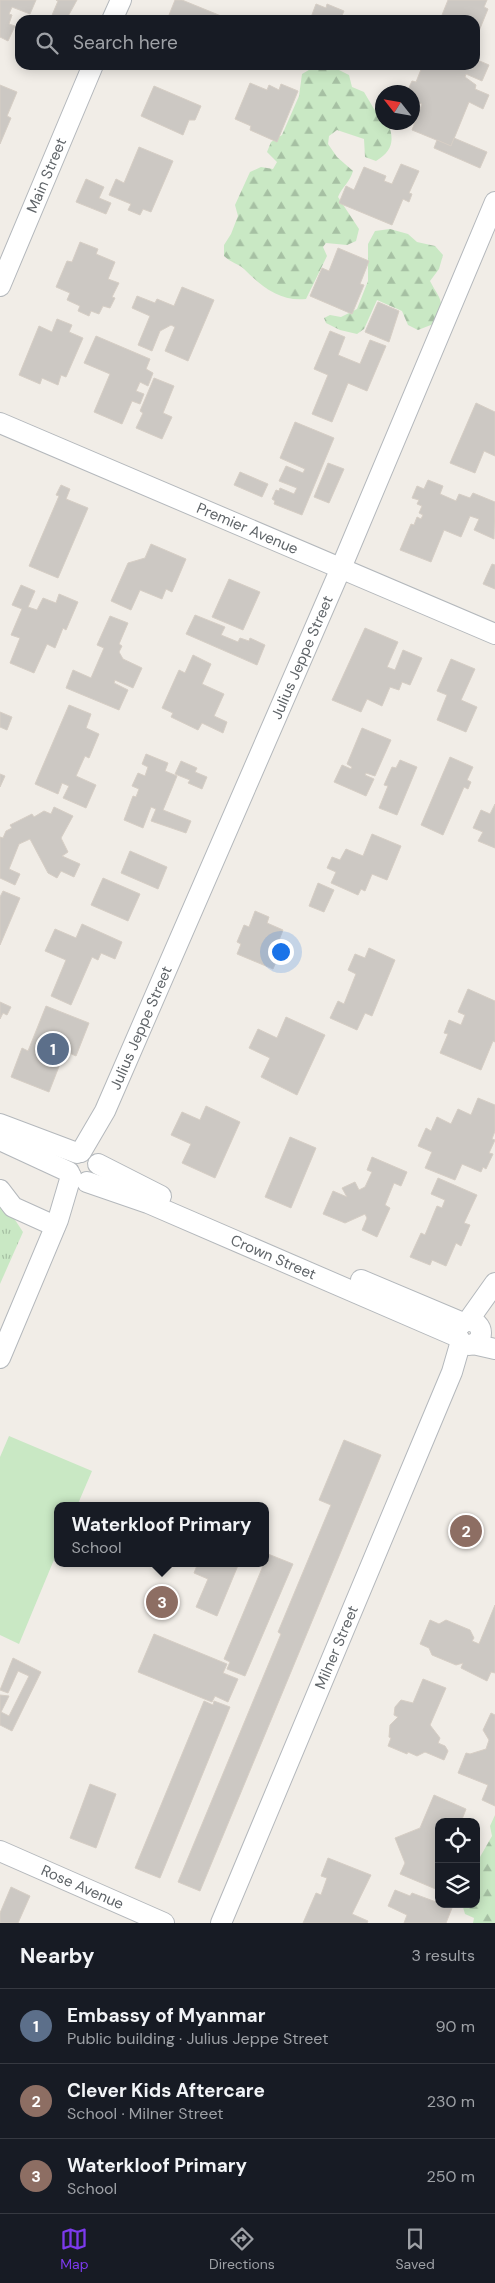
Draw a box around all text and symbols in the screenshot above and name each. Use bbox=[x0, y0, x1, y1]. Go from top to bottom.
search box bbox=[15, 15, 480, 70]
icon: search bbox=[33, 29, 61, 57]
text: Search here bbox=[73, 30, 178, 55]
north arrow bbox=[375, 85, 420, 130]
street label: Main Street bbox=[22, 135, 71, 216]
street label: Premier Avenue bbox=[194, 498, 301, 559]
street label: Julius Jeppe Street bbox=[266, 592, 338, 723]
your location bbox=[268, 939, 294, 965]
street label: Julius Jeppe Street bbox=[105, 963, 177, 1093]
pin: 1 bbox=[37, 1030, 69, 1068]
street label: Crown Street bbox=[227, 1230, 319, 1284]
popup bbox=[54, 1502, 269, 1567]
text: Waterkloof Primary bbox=[71, 1512, 252, 1537]
pin: 2 bbox=[450, 1512, 482, 1550]
text: School bbox=[71, 1537, 122, 1558]
pin: 3 bbox=[146, 1583, 178, 1621]
street label: Milner Street bbox=[310, 1602, 363, 1692]
map controls bbox=[435, 1818, 480, 1908]
button: locate bbox=[435, 1818, 480, 1863]
street label: Rose Avenue bbox=[38, 1860, 127, 1914]
button: layers bbox=[435, 1863, 480, 1908]
text: Nearby bbox=[20, 1942, 94, 1970]
text: 3 results bbox=[412, 1945, 475, 1966]
text: Embassy of Myanmar bbox=[67, 2003, 265, 2028]
text: 1 bbox=[33, 2016, 39, 2037]
text: 90 m bbox=[435, 2016, 475, 2037]
text: Public building · Julius Jeppe Street bbox=[67, 2028, 328, 2049]
text: Clever Kids Aftercare bbox=[67, 2078, 265, 2103]
text: 2 bbox=[31, 2091, 41, 2112]
text: 230 m bbox=[427, 2091, 475, 2112]
text: School · Milner Street bbox=[67, 2103, 224, 2124]
text: Waterkloof Primary bbox=[67, 2153, 247, 2178]
text: 3 bbox=[31, 2166, 41, 2187]
text: 250 m bbox=[427, 2166, 475, 2187]
text: School bbox=[67, 2178, 117, 2199]
tab: Map bbox=[60, 2225, 88, 2273]
tab: Directions bbox=[209, 2225, 275, 2273]
tab: Saved bbox=[395, 2225, 435, 2273]

